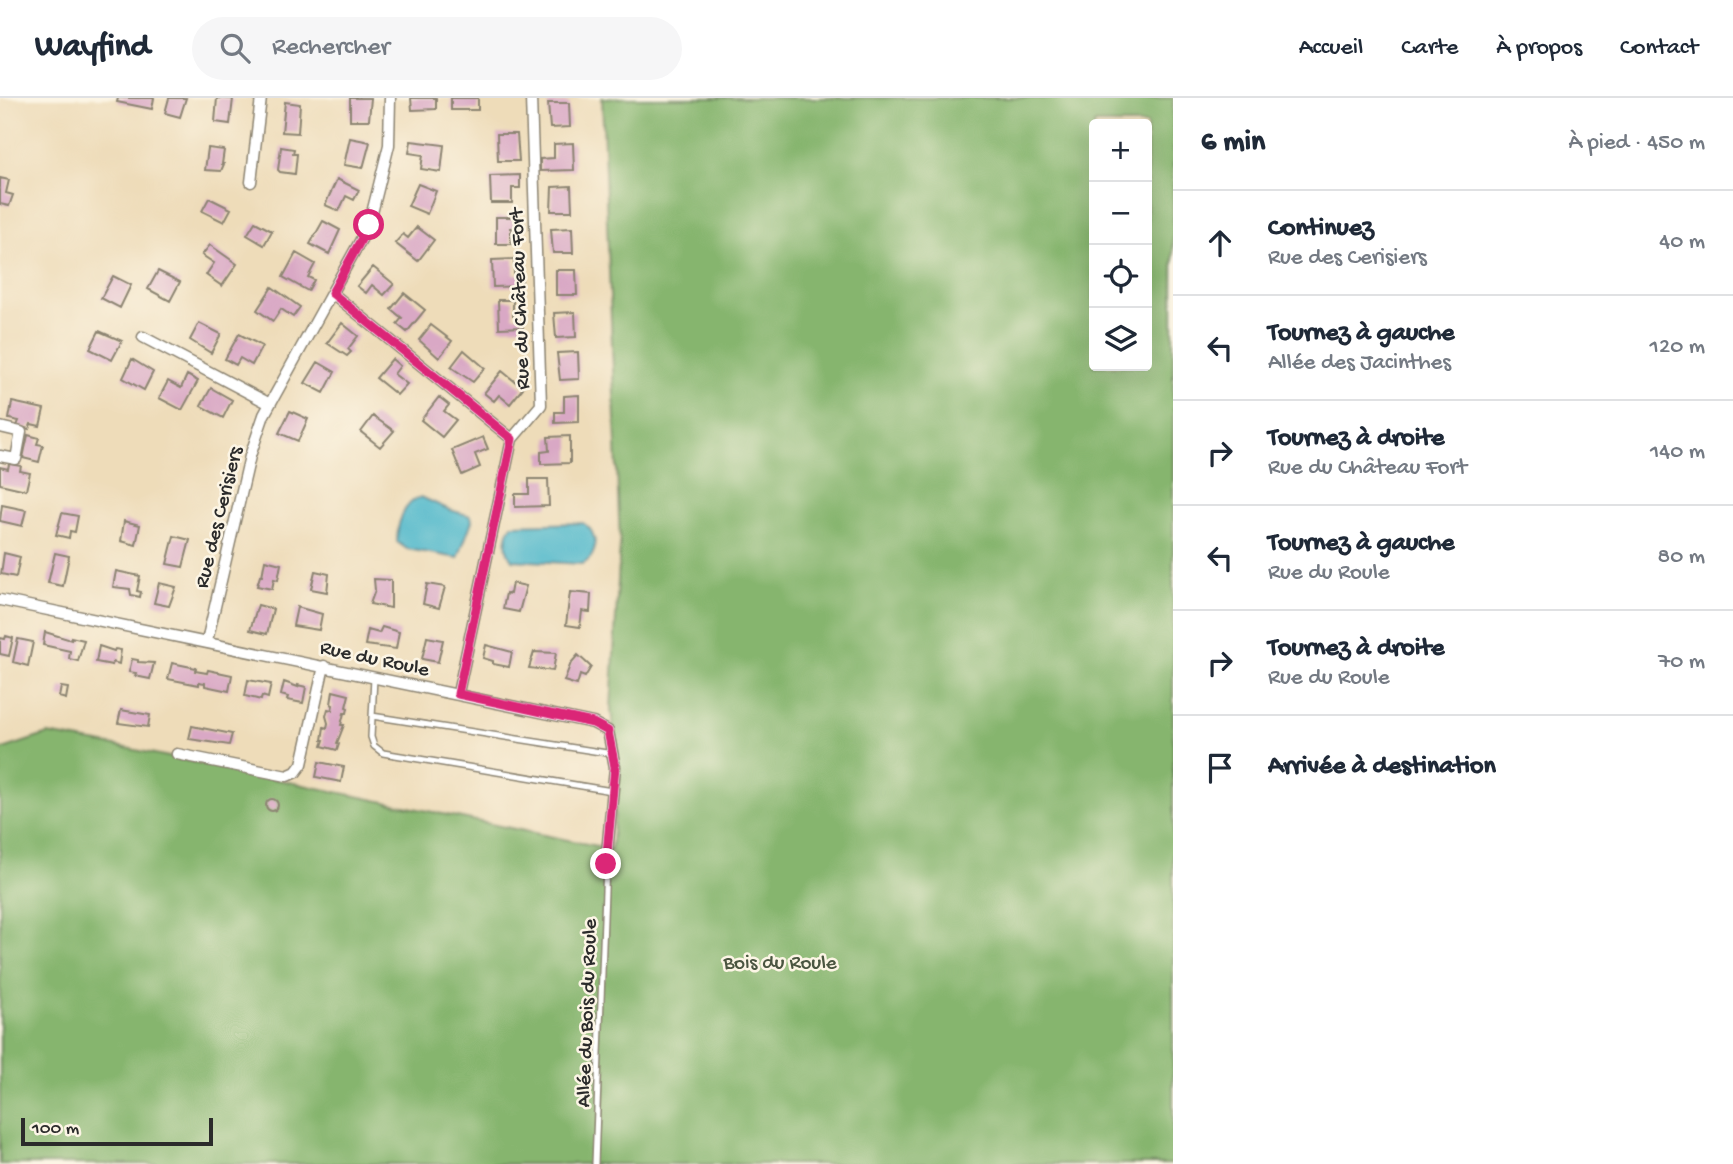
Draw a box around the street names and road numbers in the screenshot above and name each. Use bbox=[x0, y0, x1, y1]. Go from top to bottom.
street label: Rue du Château Fort bbox=[506, 205, 537, 390]
street label: Rue des Cerisiers bbox=[191, 443, 250, 591]
street label: Rue du Roule bbox=[317, 637, 432, 684]
street label: Allée du Bois du Roule bbox=[573, 917, 604, 1108]

